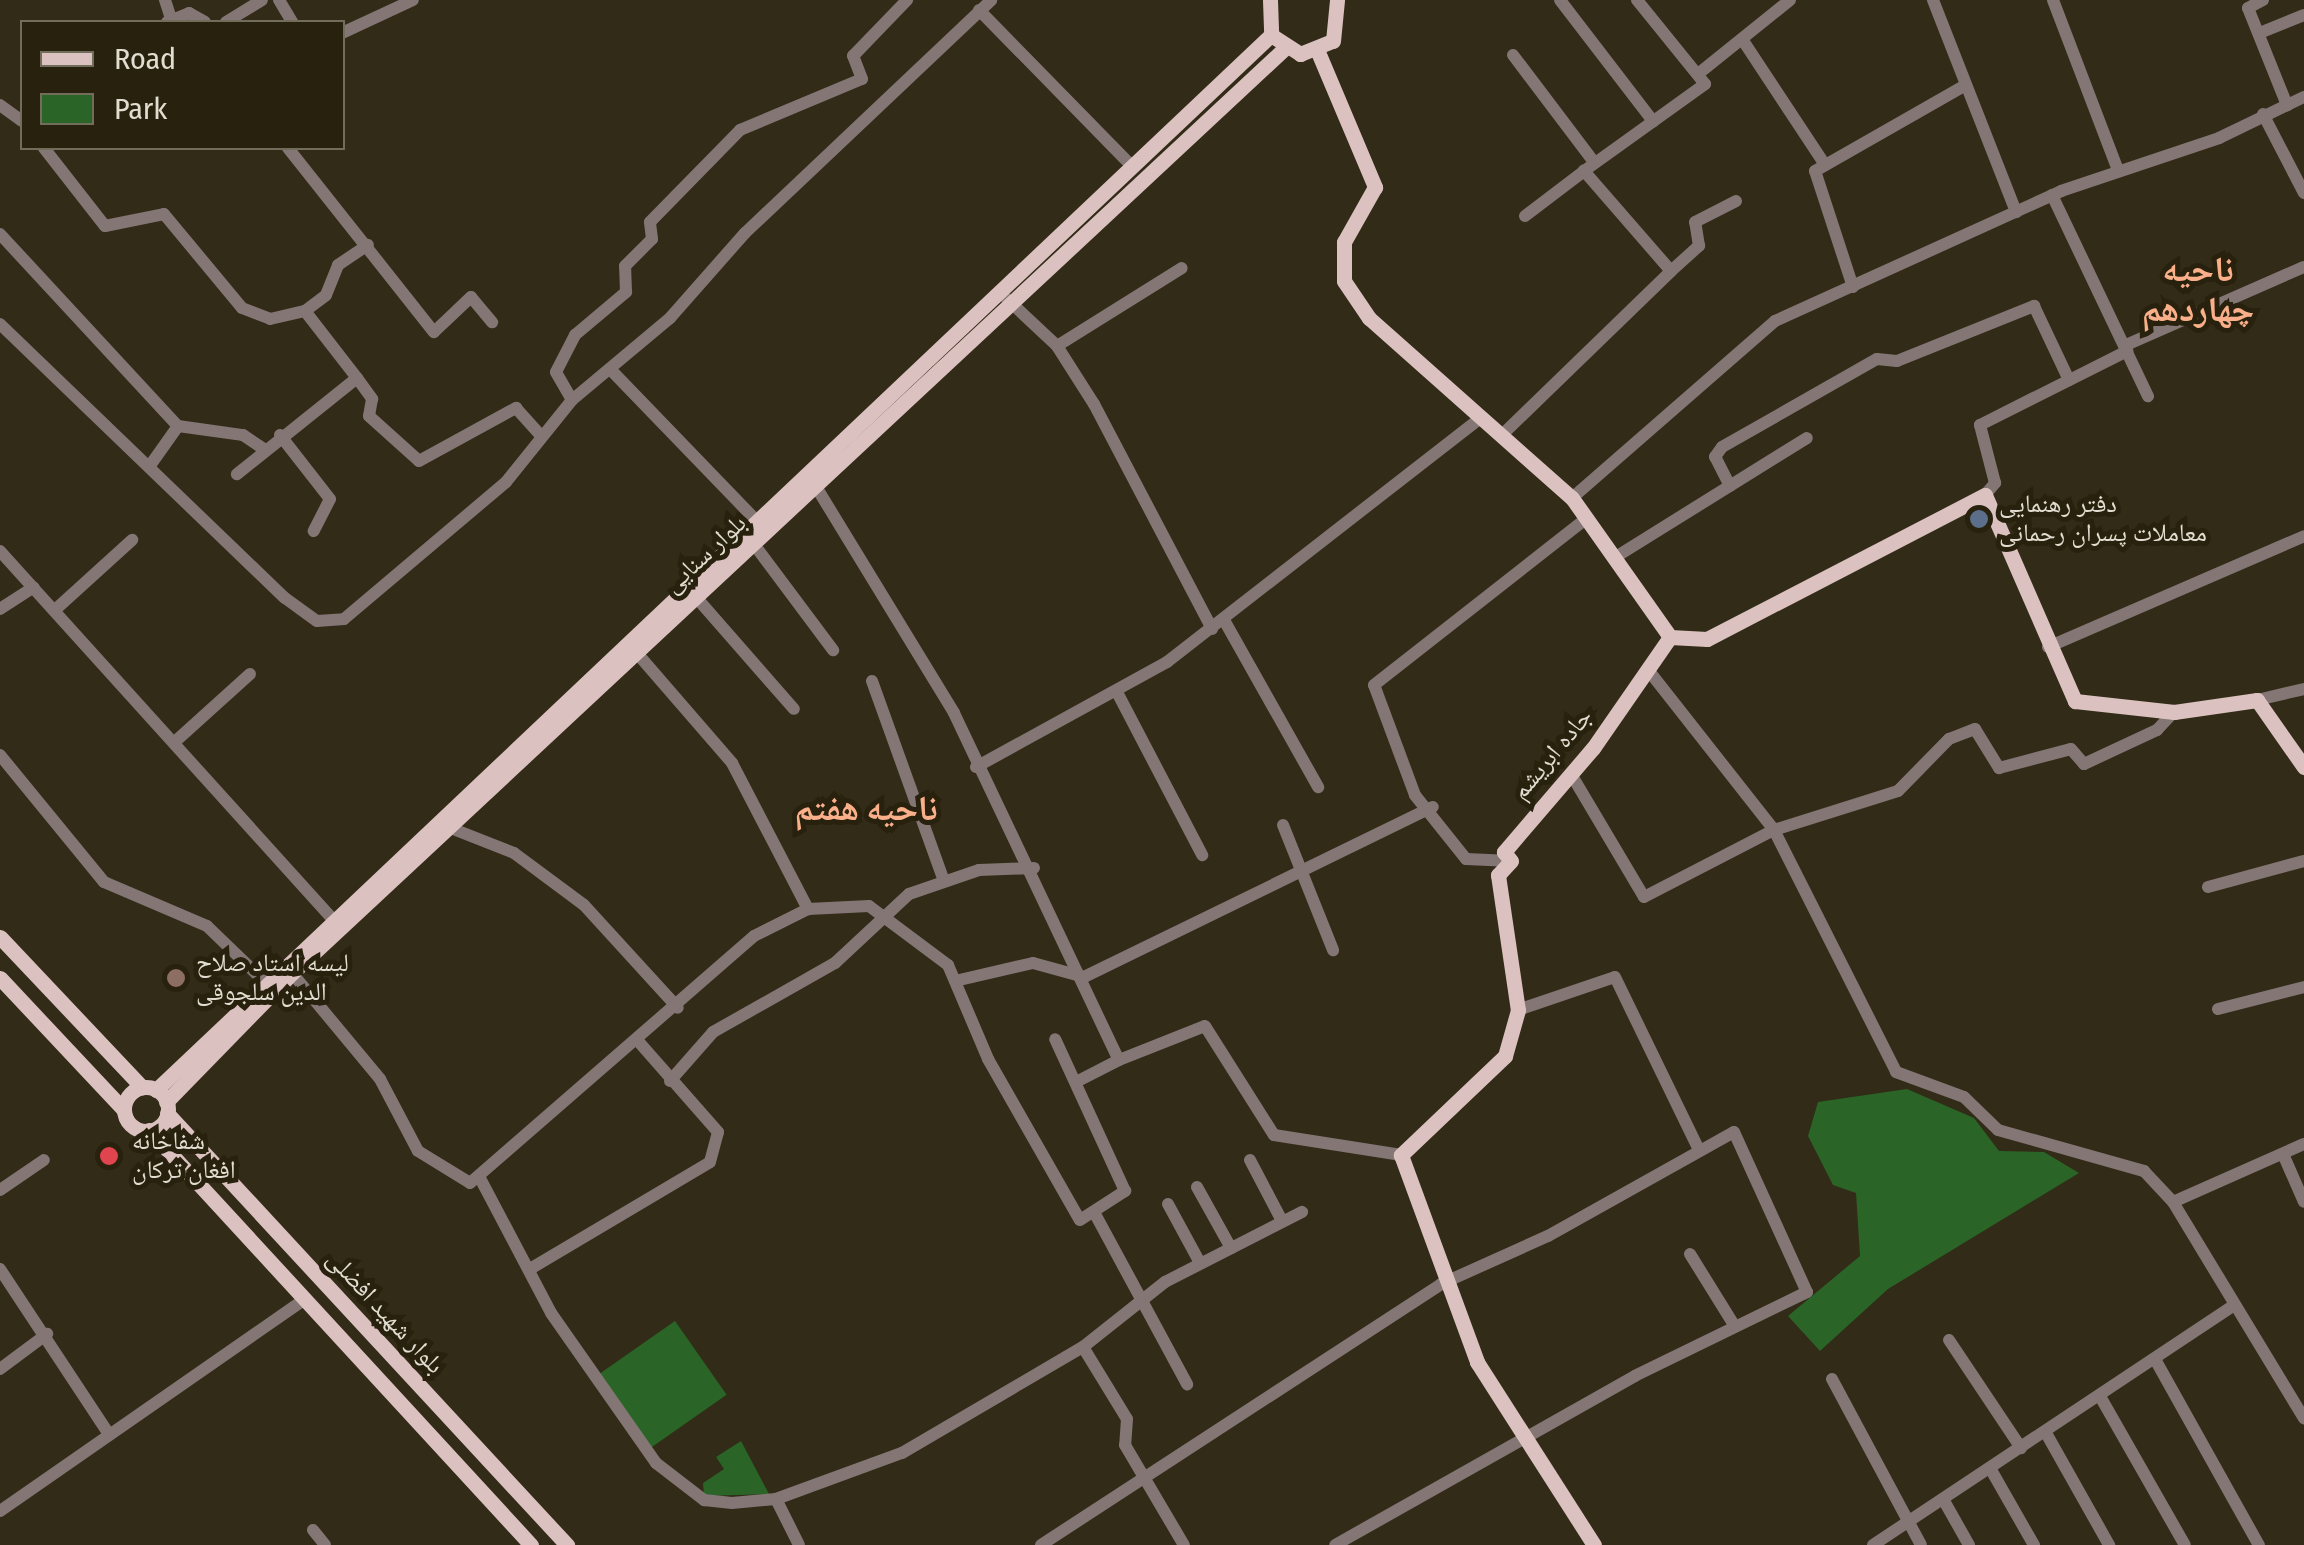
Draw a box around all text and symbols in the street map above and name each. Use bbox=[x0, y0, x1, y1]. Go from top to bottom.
legend bbox=[20, 20, 345, 150]
text: Road bbox=[114, 41, 176, 77]
text: Park bbox=[114, 91, 167, 127]
district label: ناحیه چهاردهم bbox=[2142, 248, 2254, 330]
place label: دفتر رهنمایی معاملات پسران رحمانی bbox=[1999, 490, 2207, 549]
street label: بلوار سنایی bbox=[657, 508, 753, 600]
marker: دفتر رهنمایی معاملات پسران رحمانی bbox=[1968, 508, 1990, 530]
street label: جاده ابریشم bbox=[1505, 702, 1599, 806]
district label: ناحیه هفتم bbox=[794, 787, 938, 829]
place label: لیسه استاد صلاح الدین سلجوقی bbox=[196, 949, 349, 1008]
marker: لیسه استاد صلاح الدین سلجوقی bbox=[165, 967, 187, 989]
place label: شفاخانه افغان ترکان bbox=[132, 1127, 236, 1186]
marker: شفاخانه افغان ترکان bbox=[96, 1143, 122, 1169]
street label: بلوار شهید افضلی bbox=[320, 1244, 450, 1380]

